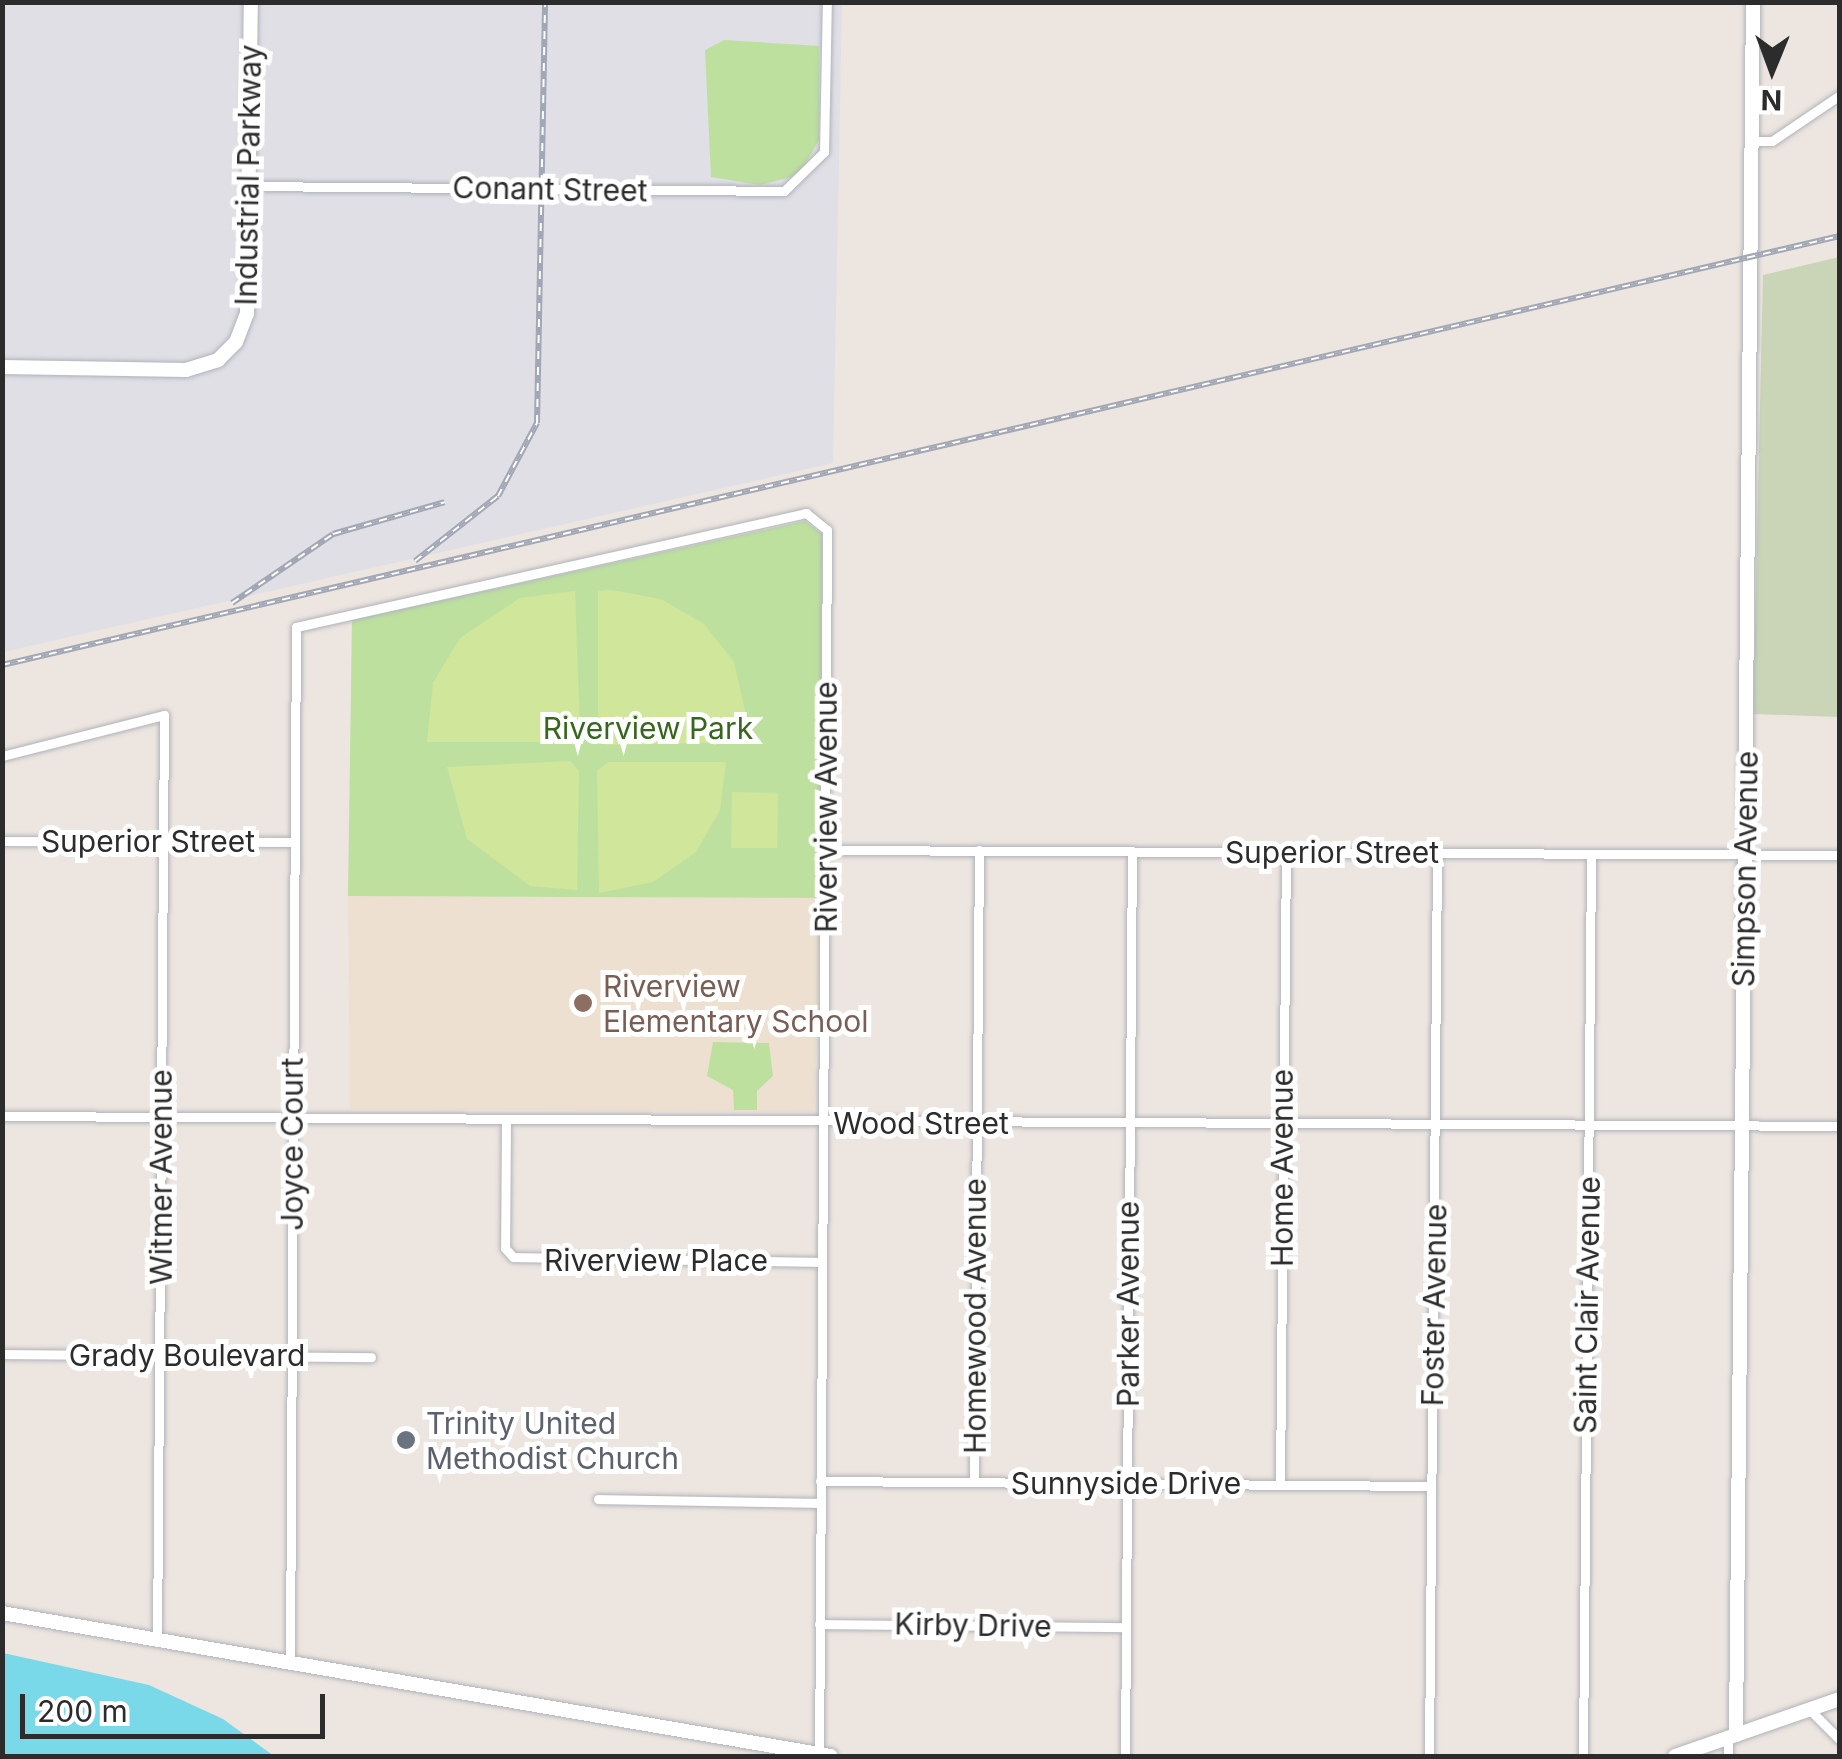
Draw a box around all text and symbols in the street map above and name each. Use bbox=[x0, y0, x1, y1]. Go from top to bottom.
north arrow bbox=[1722, 20, 1822, 120]
street label: Industrial Parkway bbox=[228, 44, 268, 306]
text: N bbox=[1761, 83, 1782, 117]
street label: Conant Street bbox=[452, 169, 648, 209]
street label: Riverview Avenue bbox=[808, 681, 844, 933]
park label: Riverview Park bbox=[543, 710, 753, 746]
street label: Simpson Avenue bbox=[1725, 750, 1765, 988]
street label: Superior Street bbox=[41, 823, 255, 859]
street label: Superior Street bbox=[1225, 834, 1439, 870]
place label: Riverview Elementary School bbox=[603, 968, 869, 1038]
marker: Riverview Elementary School bbox=[572, 992, 594, 1014]
street label: Joyce Court bbox=[274, 1057, 310, 1231]
street label: Witmer Avenue bbox=[143, 1069, 179, 1285]
street label: Home Avenue bbox=[1264, 1069, 1300, 1267]
street label: Wood Street bbox=[833, 1105, 1009, 1141]
street label: Saint Clair Avenue bbox=[1567, 1176, 1607, 1434]
street label: Homewood Avenue bbox=[957, 1178, 993, 1454]
street label: Parker Avenue bbox=[1110, 1201, 1146, 1407]
street label: Foster Avenue bbox=[1414, 1203, 1454, 1407]
street label: Riverview Place bbox=[544, 1242, 768, 1278]
street label: Grady Boulevard bbox=[69, 1337, 305, 1373]
place label: Trinity United Methodist Church bbox=[426, 1405, 679, 1476]
marker: Trinity United Methodist Church bbox=[395, 1429, 417, 1451]
street label: Sunnyside Drive bbox=[1011, 1465, 1241, 1501]
street label: Kirby Drive bbox=[894, 1606, 1052, 1644]
scale bar bbox=[25, 1674, 330, 1736]
text: 200 m bbox=[37, 1693, 128, 1729]

